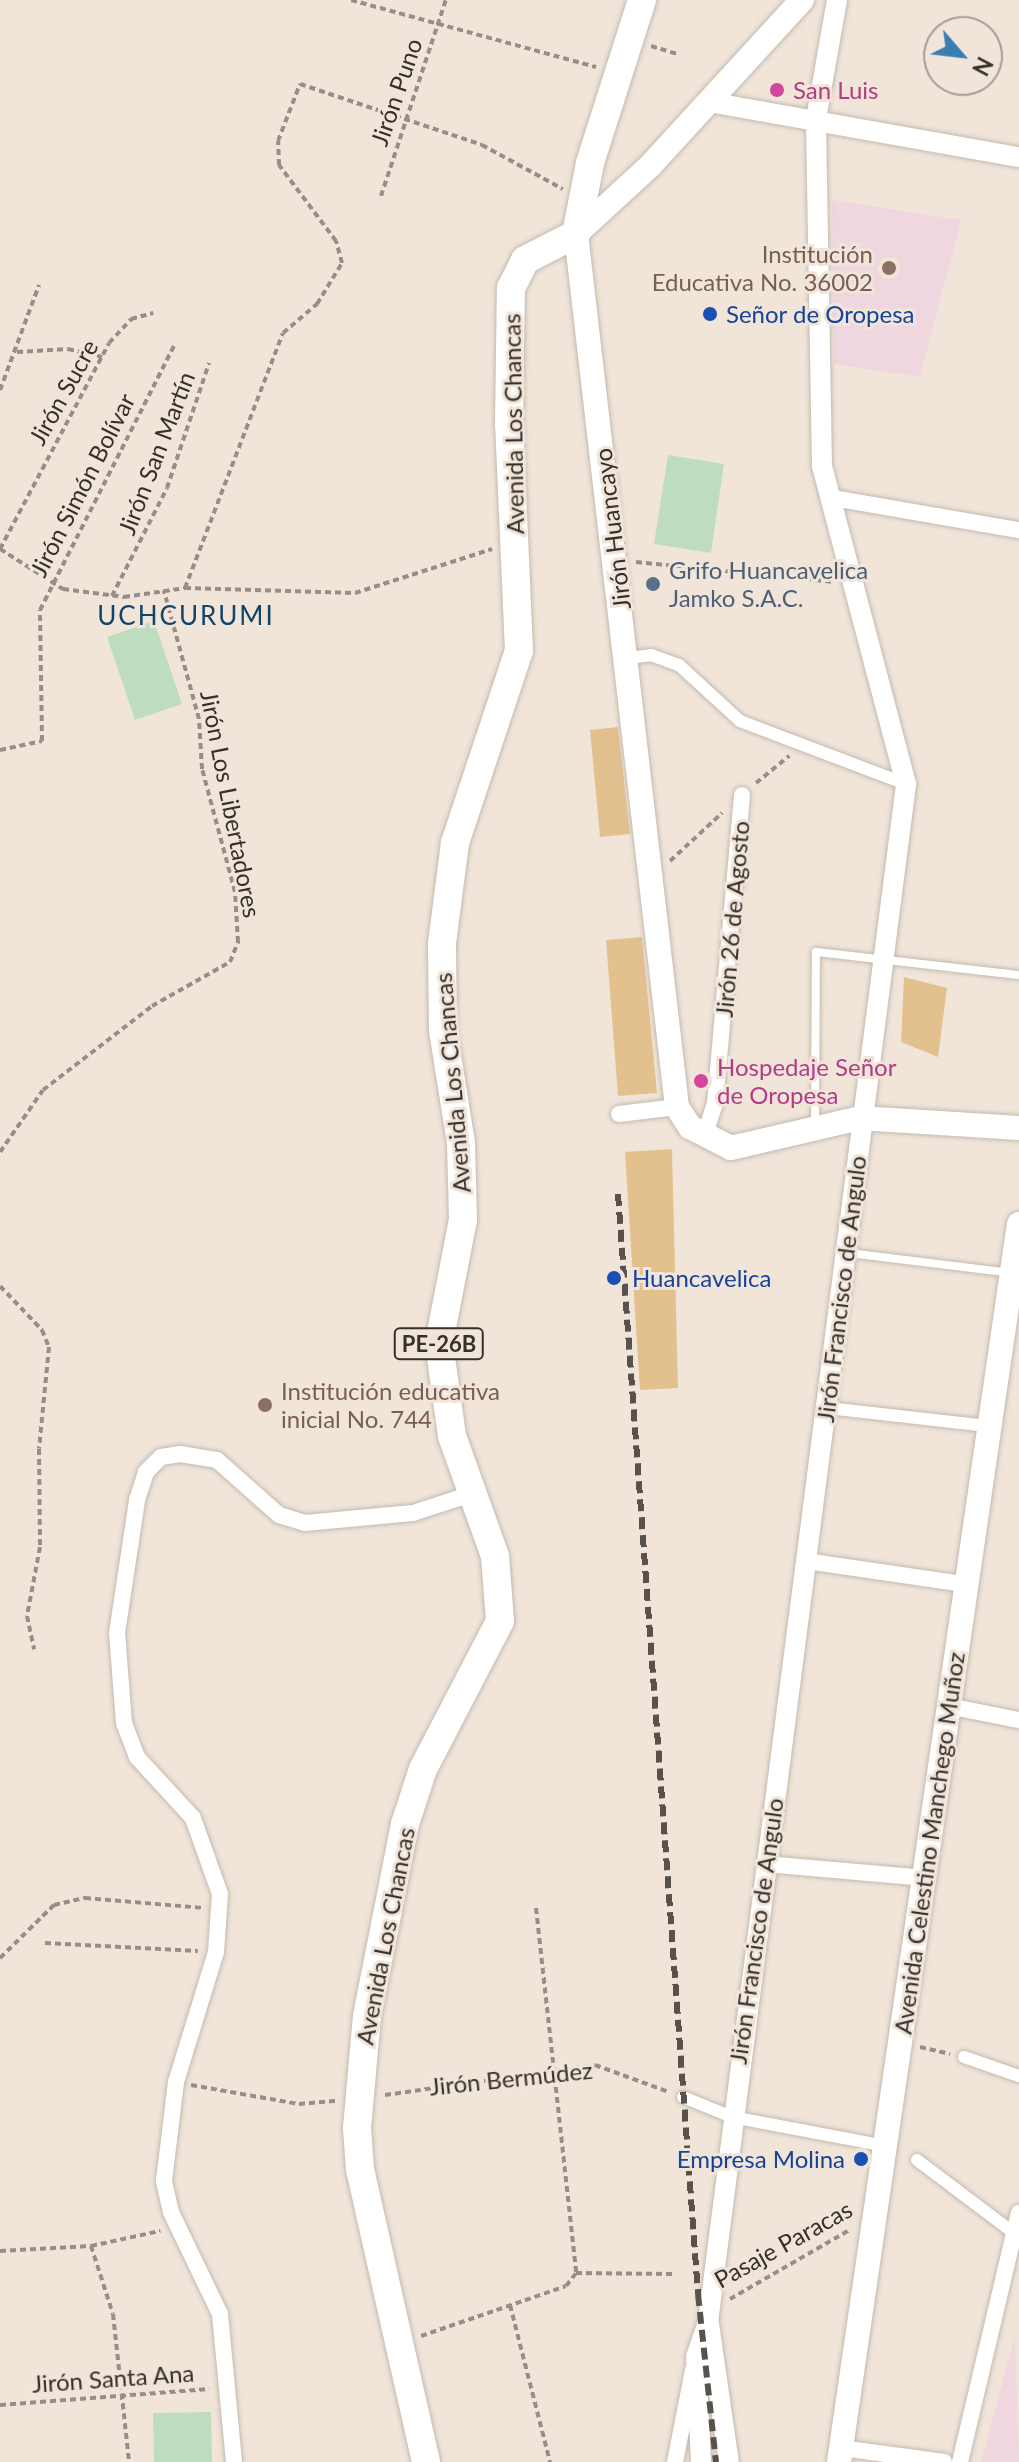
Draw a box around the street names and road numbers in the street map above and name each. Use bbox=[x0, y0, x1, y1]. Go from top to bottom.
street label: Jirón Puno bbox=[364, 34, 428, 150]
street label: Avenida Los Chancas bbox=[497, 313, 529, 535]
street label: Jirón Sucre bbox=[22, 334, 104, 450]
street label: Jirón San Martín bbox=[112, 367, 200, 539]
street label: Jirón Simón Bolívar bbox=[23, 389, 141, 581]
street label: Jirón Huancayo bbox=[588, 447, 636, 611]
street label: Jirón Los Libertadores bbox=[195, 688, 267, 920]
street label: Jirón 26 de Agosto bbox=[709, 819, 755, 1019]
street label: Avenida Los Chancas bbox=[428, 972, 476, 1194]
street label: Jirón Francisco de Angulo bbox=[810, 1154, 872, 1424]
road number: PE-26B bbox=[393, 1326, 485, 1362]
street label: Avenida Celestino Manchego Muñoz bbox=[888, 1650, 970, 2036]
street label: Jirón Francisco de Angulo bbox=[723, 1796, 789, 2066]
street label: Avenida Los Chancas bbox=[350, 1825, 420, 2047]
street label: Jirón Bermúdez bbox=[428, 2055, 594, 2101]
street label: Pasaje Paracas bbox=[709, 2194, 857, 2294]
street label: Jirón Santa Ana bbox=[31, 2358, 195, 2398]

